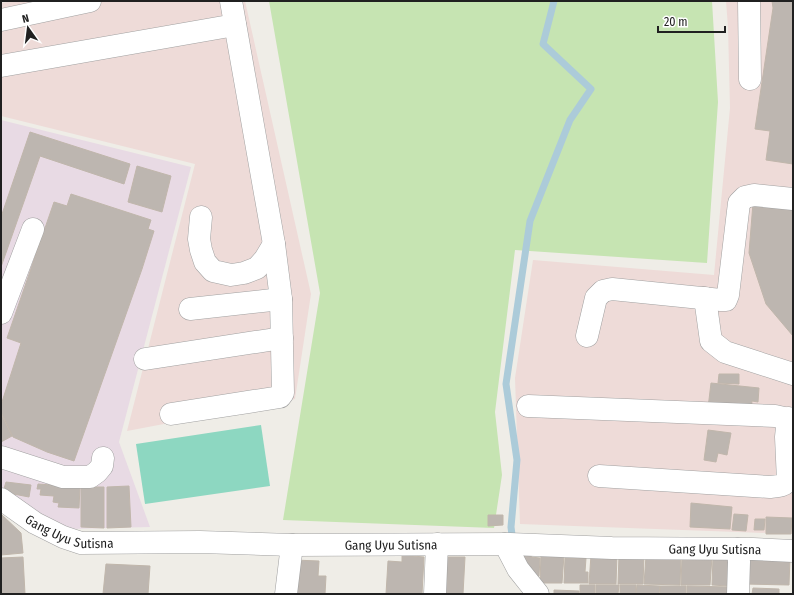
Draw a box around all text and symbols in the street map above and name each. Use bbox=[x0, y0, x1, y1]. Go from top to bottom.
north arrow bbox=[8, 8, 48, 48]
scale bar bbox=[658, 8, 725, 34]
text: N bbox=[21, 12, 30, 26]
text: 20 m bbox=[664, 15, 688, 29]
street label: Gang Uyu Sutisna bbox=[22, 511, 114, 551]
street label: Gang Uyu Sutisna bbox=[345, 537, 438, 553]
street label: Gang Uyu Sutisna bbox=[668, 541, 762, 557]

